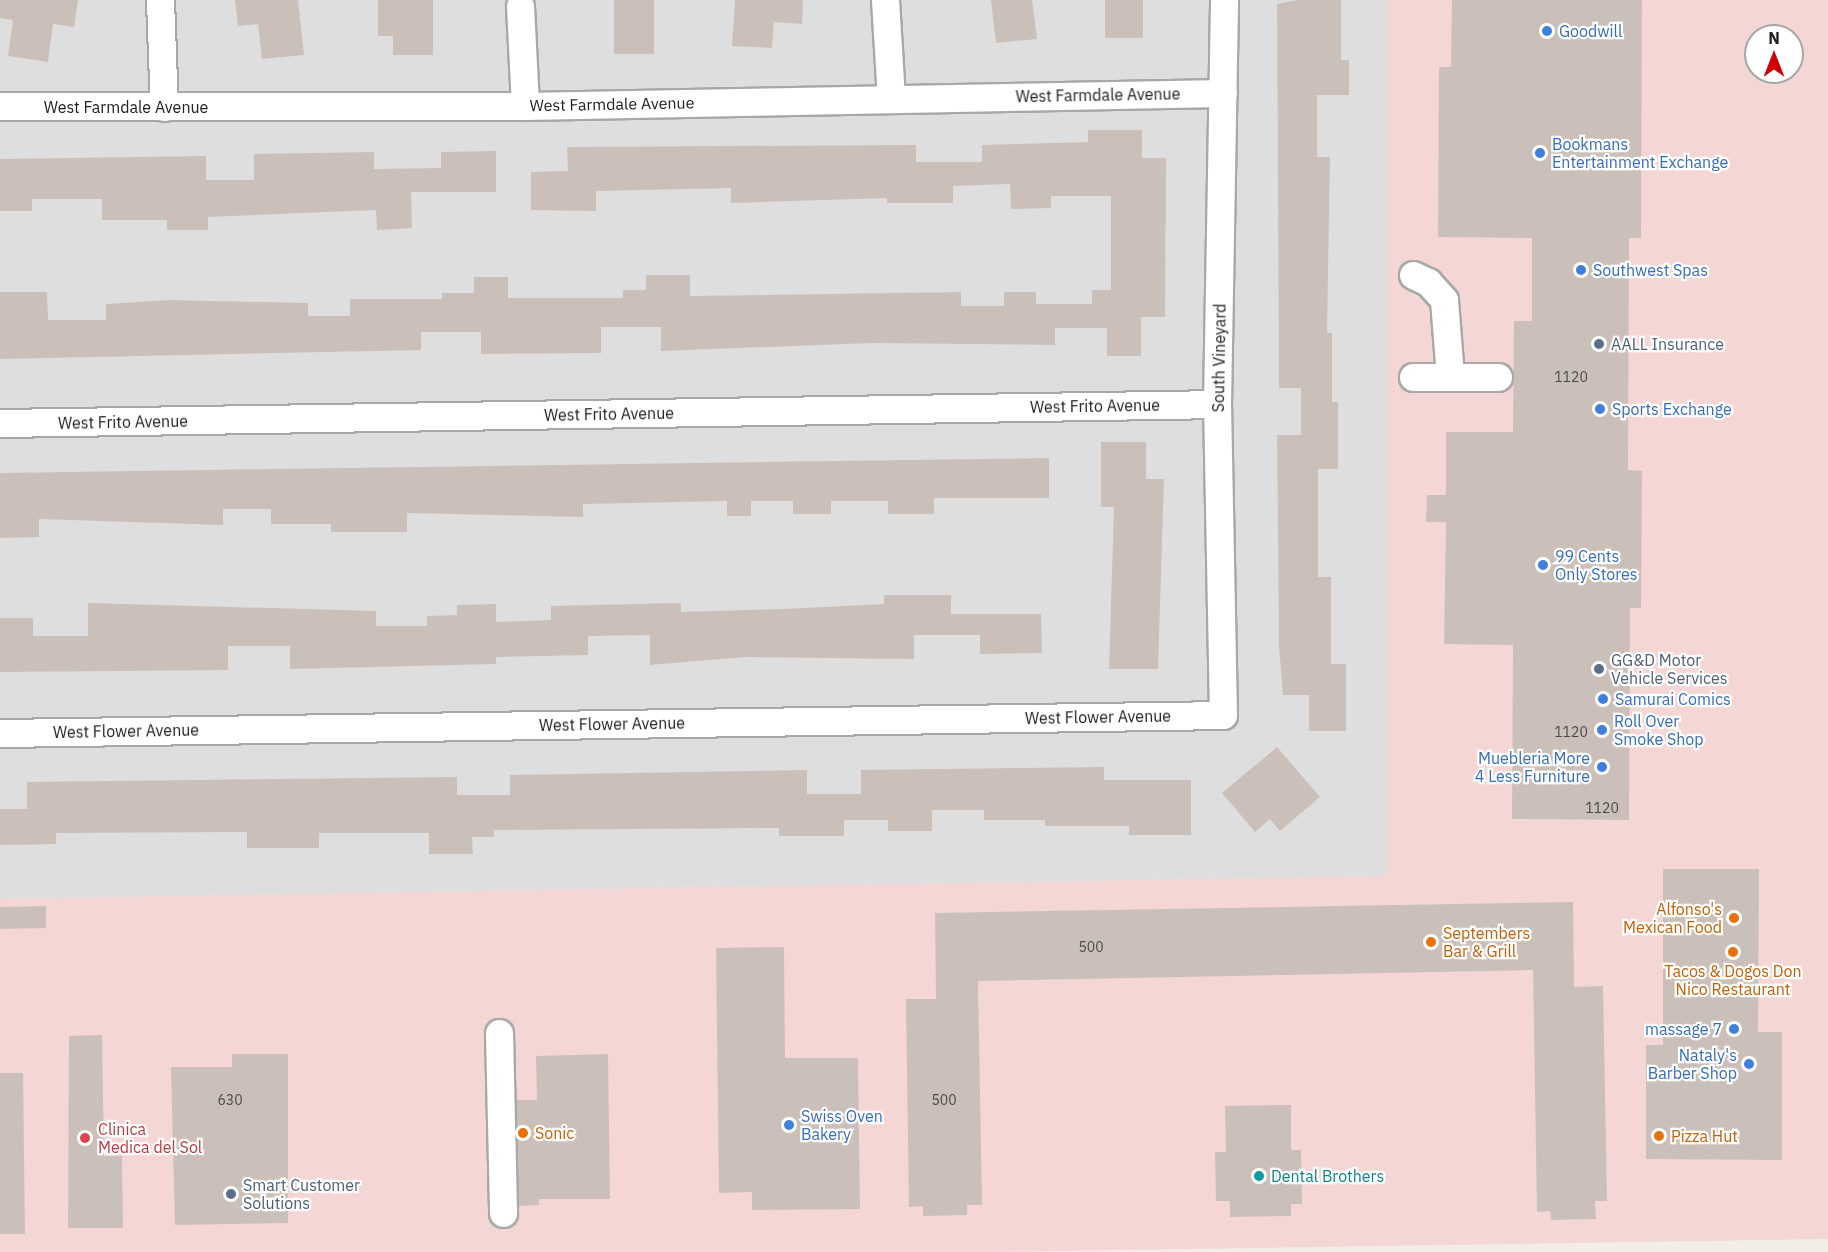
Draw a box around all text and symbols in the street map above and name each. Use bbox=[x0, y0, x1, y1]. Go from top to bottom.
place label: Goodwill bbox=[1559, 21, 1622, 41]
marker: Goodwill bbox=[1540, 24, 1554, 38]
north arrow bbox=[1744, 24, 1804, 84]
text: N bbox=[1768, 28, 1780, 48]
street label: West Farmdale Avenue bbox=[1015, 84, 1181, 106]
street label: West Farmdale Avenue bbox=[529, 93, 695, 115]
street label: West Farmdale Avenue bbox=[44, 97, 208, 117]
place label: Bookmans Entertainment Exchange bbox=[1552, 134, 1728, 172]
marker: Bookmans Entertainment Exchange bbox=[1533, 146, 1547, 160]
place label: Southwest Spas bbox=[1593, 260, 1708, 280]
marker: Southwest Spas bbox=[1574, 263, 1588, 277]
street label: South Vineyard bbox=[1208, 303, 1230, 413]
place label: AALL Insurance bbox=[1611, 334, 1724, 354]
marker: AALL Insurance bbox=[1592, 337, 1606, 351]
house number: 1120 bbox=[1554, 369, 1588, 385]
street label: West Frito Avenue bbox=[1030, 395, 1160, 417]
place label: Sports Exchange bbox=[1612, 399, 1732, 419]
marker: Sports Exchange bbox=[1593, 402, 1607, 416]
street label: West Frito Avenue bbox=[544, 403, 674, 425]
street label: West Frito Avenue bbox=[58, 411, 188, 433]
place label: 99 Cents Only Stores bbox=[1555, 546, 1638, 584]
marker: 99 Cents Only Stores bbox=[1536, 558, 1550, 572]
place label: GG&D Motor Vehicle Services bbox=[1611, 650, 1728, 688]
marker: GG&D Motor Vehicle Services bbox=[1592, 662, 1606, 676]
place label: Samurai Comics bbox=[1615, 689, 1731, 709]
marker: Samurai Comics bbox=[1596, 692, 1610, 706]
street label: West Flower Avenue bbox=[1025, 706, 1171, 728]
place label: Roll Over Smoke Shop bbox=[1614, 711, 1704, 749]
street label: West Flower Avenue bbox=[539, 713, 685, 735]
street label: West Flower Avenue bbox=[53, 720, 199, 742]
marker: Roll Over Smoke Shop bbox=[1595, 723, 1609, 737]
house number: 1120 bbox=[1554, 724, 1588, 740]
place label: Muebleria More 4 Less Furniture bbox=[1475, 748, 1590, 786]
marker: Muebleria More 4 Less Furniture bbox=[1595, 760, 1609, 774]
house number: 1120 bbox=[1585, 800, 1619, 816]
place label: Alfonso's Mexican Food bbox=[1623, 899, 1722, 937]
marker: Alfonso's Mexican Food bbox=[1727, 911, 1741, 925]
place label: Septembers Bar & Grill bbox=[1443, 923, 1530, 961]
marker: Septembers Bar & Grill bbox=[1424, 935, 1438, 949]
house number: 500 bbox=[1078, 939, 1104, 955]
marker: Tacos & Dogos Don Nico Restaurant bbox=[1726, 945, 1740, 959]
place label: Tacos & Dogos Don Nico Restaurant bbox=[1664, 961, 1802, 999]
place label: massage 7 bbox=[1645, 1019, 1722, 1039]
marker: massage 7 bbox=[1727, 1022, 1741, 1036]
place label: Nataly's Barber Shop bbox=[1648, 1045, 1737, 1083]
marker: Nataly's Barber Shop bbox=[1742, 1057, 1756, 1071]
house number: 630 bbox=[217, 1092, 243, 1108]
house number: 500 bbox=[931, 1092, 957, 1108]
place label: Swiss Oven Bakery bbox=[801, 1106, 883, 1144]
marker: Swiss Oven Bakery bbox=[782, 1118, 796, 1132]
place label: Clinica Medica del Sol bbox=[98, 1119, 202, 1157]
place label: Sonic bbox=[535, 1123, 574, 1143]
marker: Sonic bbox=[516, 1126, 530, 1140]
place label: Pizza Hut bbox=[1671, 1126, 1738, 1146]
marker: Clinica Medica del Sol bbox=[76, 1129, 94, 1147]
marker: Pizza Hut bbox=[1652, 1129, 1666, 1143]
place label: Dental Brothers bbox=[1271, 1166, 1384, 1186]
marker: Dental Brothers bbox=[1252, 1169, 1266, 1183]
place label: Smart Customer Solutions bbox=[243, 1175, 360, 1213]
marker: Smart Customer Solutions bbox=[224, 1187, 238, 1201]

